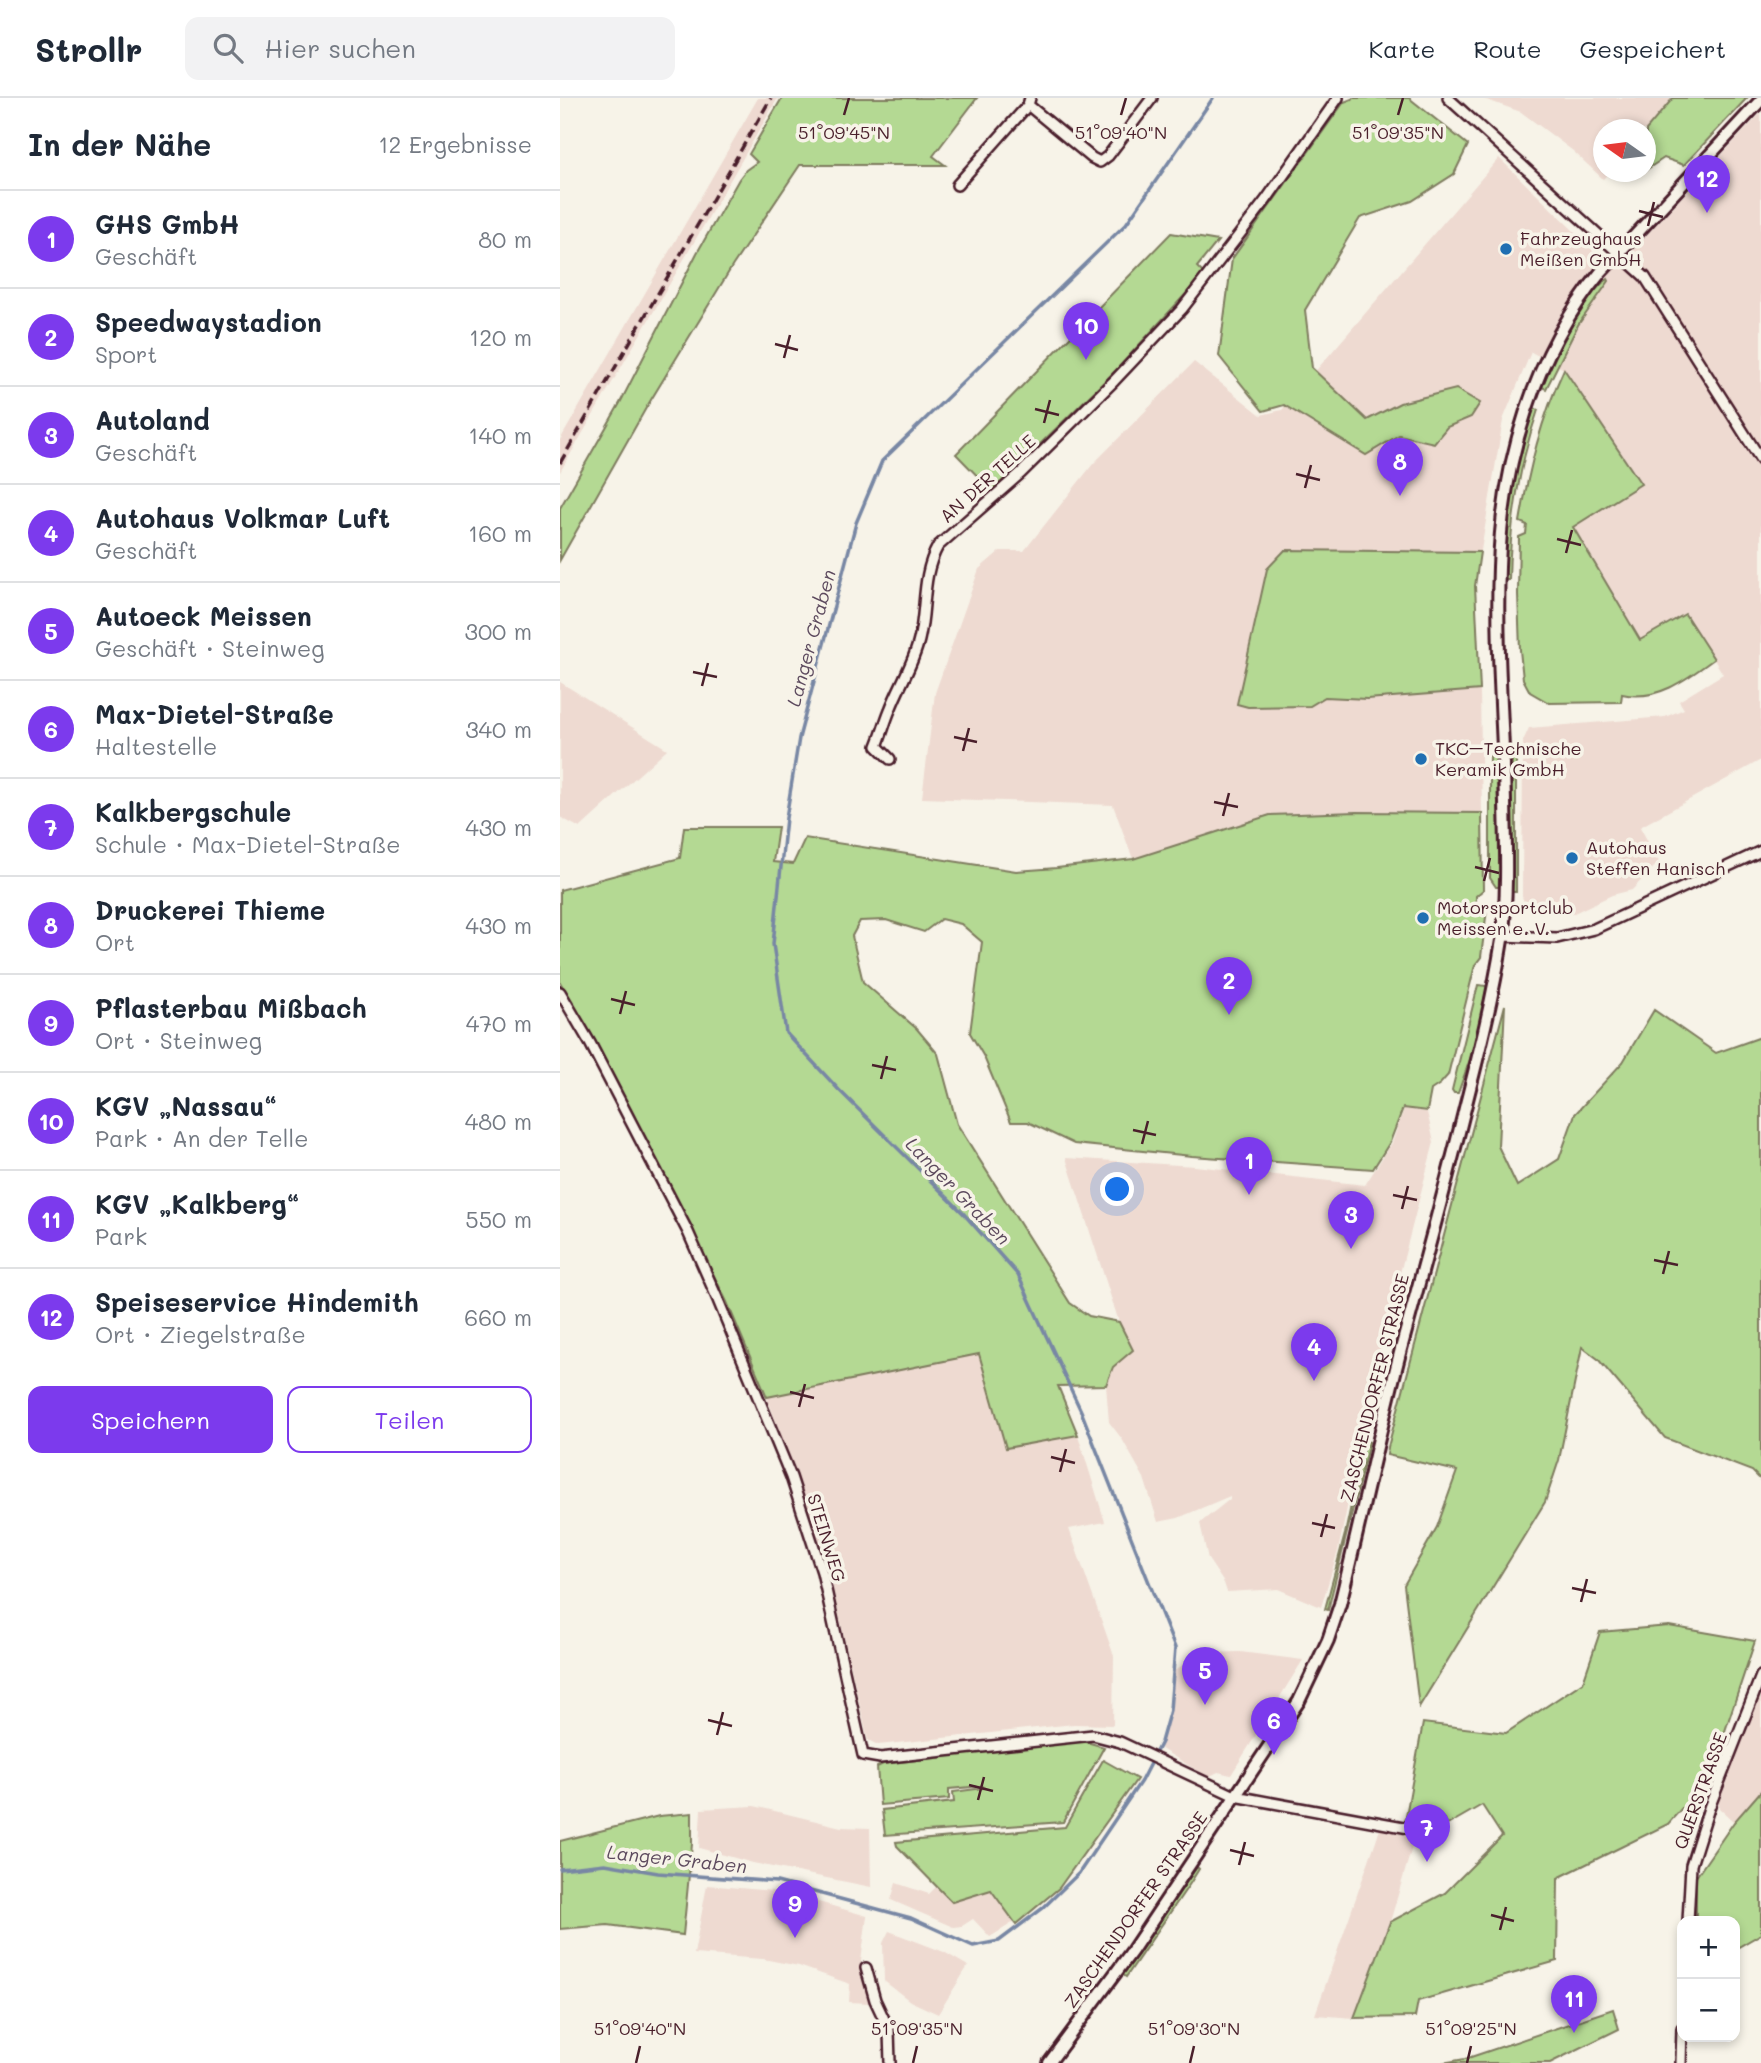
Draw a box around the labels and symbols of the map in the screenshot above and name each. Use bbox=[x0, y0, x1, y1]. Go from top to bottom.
north arrow bbox=[1593, 119, 1656, 182]
text: 51°09'45"N bbox=[798, 120, 890, 144]
text: 51°09'40"N bbox=[1075, 120, 1167, 144]
text: 51°09'35"N bbox=[1352, 120, 1444, 144]
pin: 12 bbox=[1684, 155, 1730, 213]
place label: Fahrzeughaus Meißen GmbH bbox=[1520, 226, 1642, 271]
marker: Fahrzeughaus Meißen GmbH bbox=[1498, 241, 1514, 257]
pin: 10 bbox=[1063, 302, 1109, 360]
street label: AN DER TELLE bbox=[934, 429, 1040, 528]
pin: 8 bbox=[1377, 438, 1423, 496]
water label: Langer Graben bbox=[780, 567, 841, 709]
place label: TKC–Technische Keramik GmbH bbox=[1435, 736, 1582, 781]
marker: TKC–Technische Keramik GmbH bbox=[1413, 751, 1429, 767]
place label: Autohaus Steffen Hanisch bbox=[1586, 835, 1725, 880]
marker: Autohaus Steffen Hanisch bbox=[1564, 850, 1580, 866]
place label: Motorsportclub Meissen e. V. bbox=[1437, 895, 1574, 940]
marker: Motorsportclub Meissen e. V. bbox=[1415, 910, 1431, 926]
pin: 2 bbox=[1206, 957, 1252, 1015]
water label: Langer Graben bbox=[901, 1131, 1016, 1250]
pin: 1 bbox=[1226, 1137, 1272, 1195]
your location bbox=[1100, 1172, 1134, 1206]
pin: 3 bbox=[1328, 1191, 1374, 1249]
street label: ZASCHENDORFER STRASSE bbox=[1334, 1271, 1414, 1504]
pin: 4 bbox=[1291, 1323, 1337, 1381]
street label: STEINWEG bbox=[802, 1491, 852, 1585]
pin: 5 bbox=[1182, 1647, 1228, 1705]
pin: 6 bbox=[1251, 1697, 1297, 1755]
street label: QUERSTRASSE bbox=[1668, 1729, 1732, 1852]
pin: 7 bbox=[1404, 1804, 1450, 1862]
street label: ZASCHENDORFER STRASSE bbox=[1058, 1806, 1212, 2012]
water label: Langer Graben bbox=[606, 1839, 748, 1878]
pin: 9 bbox=[772, 1880, 818, 1938]
pin: 11 bbox=[1551, 1975, 1597, 2033]
text: 51°09'40"N bbox=[594, 2016, 686, 2040]
text: 51°09'35"N bbox=[871, 2016, 963, 2040]
text: 51°09'30"N bbox=[1148, 2016, 1240, 2040]
text: 51°09'25"N bbox=[1425, 2016, 1517, 2040]

